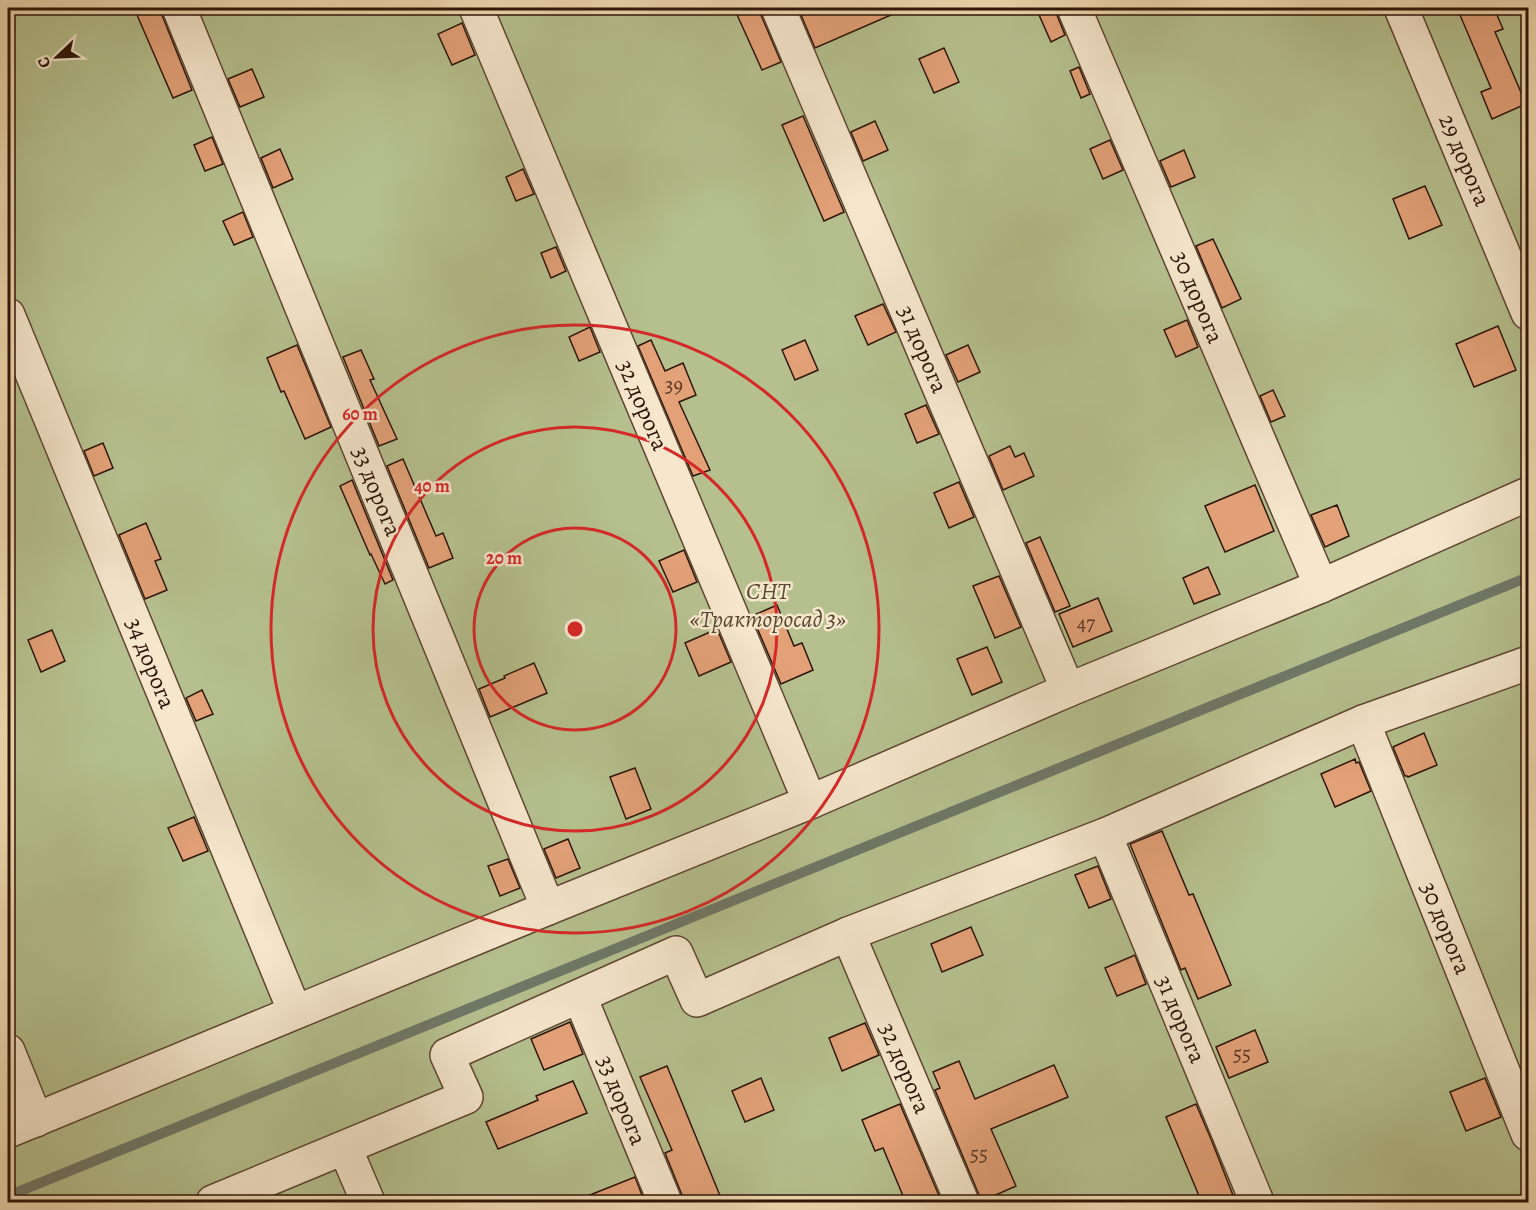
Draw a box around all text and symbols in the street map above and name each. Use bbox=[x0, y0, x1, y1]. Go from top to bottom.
north arrow bbox=[27, 27, 87, 87]
text: С bbox=[32, 54, 56, 71]
street label: 29 дорога bbox=[1431, 109, 1499, 211]
street label: 30 дорога bbox=[1164, 246, 1232, 348]
street label: 31 дорога bbox=[890, 300, 956, 398]
street label: 32 дорога bbox=[610, 355, 676, 455]
house number: 39 bbox=[665, 371, 683, 399]
text: 60 m bbox=[342, 402, 378, 426]
street label: 33 дорога bbox=[344, 441, 410, 541]
text: 40 m bbox=[414, 474, 450, 498]
text: 20 m bbox=[486, 546, 522, 570]
park label: СНТ «Тракторосад 3» bbox=[690, 575, 846, 635]
house number: 47 bbox=[1077, 609, 1095, 637]
street label: 34 дорога bbox=[118, 613, 184, 713]
centre of rings bbox=[565, 619, 585, 639]
street label: 30 дорога bbox=[1413, 877, 1479, 979]
street label: 31 дорога bbox=[1148, 970, 1214, 1068]
street label: 32 дорога bbox=[872, 1018, 938, 1118]
house number: 55 bbox=[1233, 1040, 1251, 1068]
street label: 33 дорога bbox=[589, 1050, 655, 1150]
house number: 55 bbox=[970, 1140, 988, 1168]

